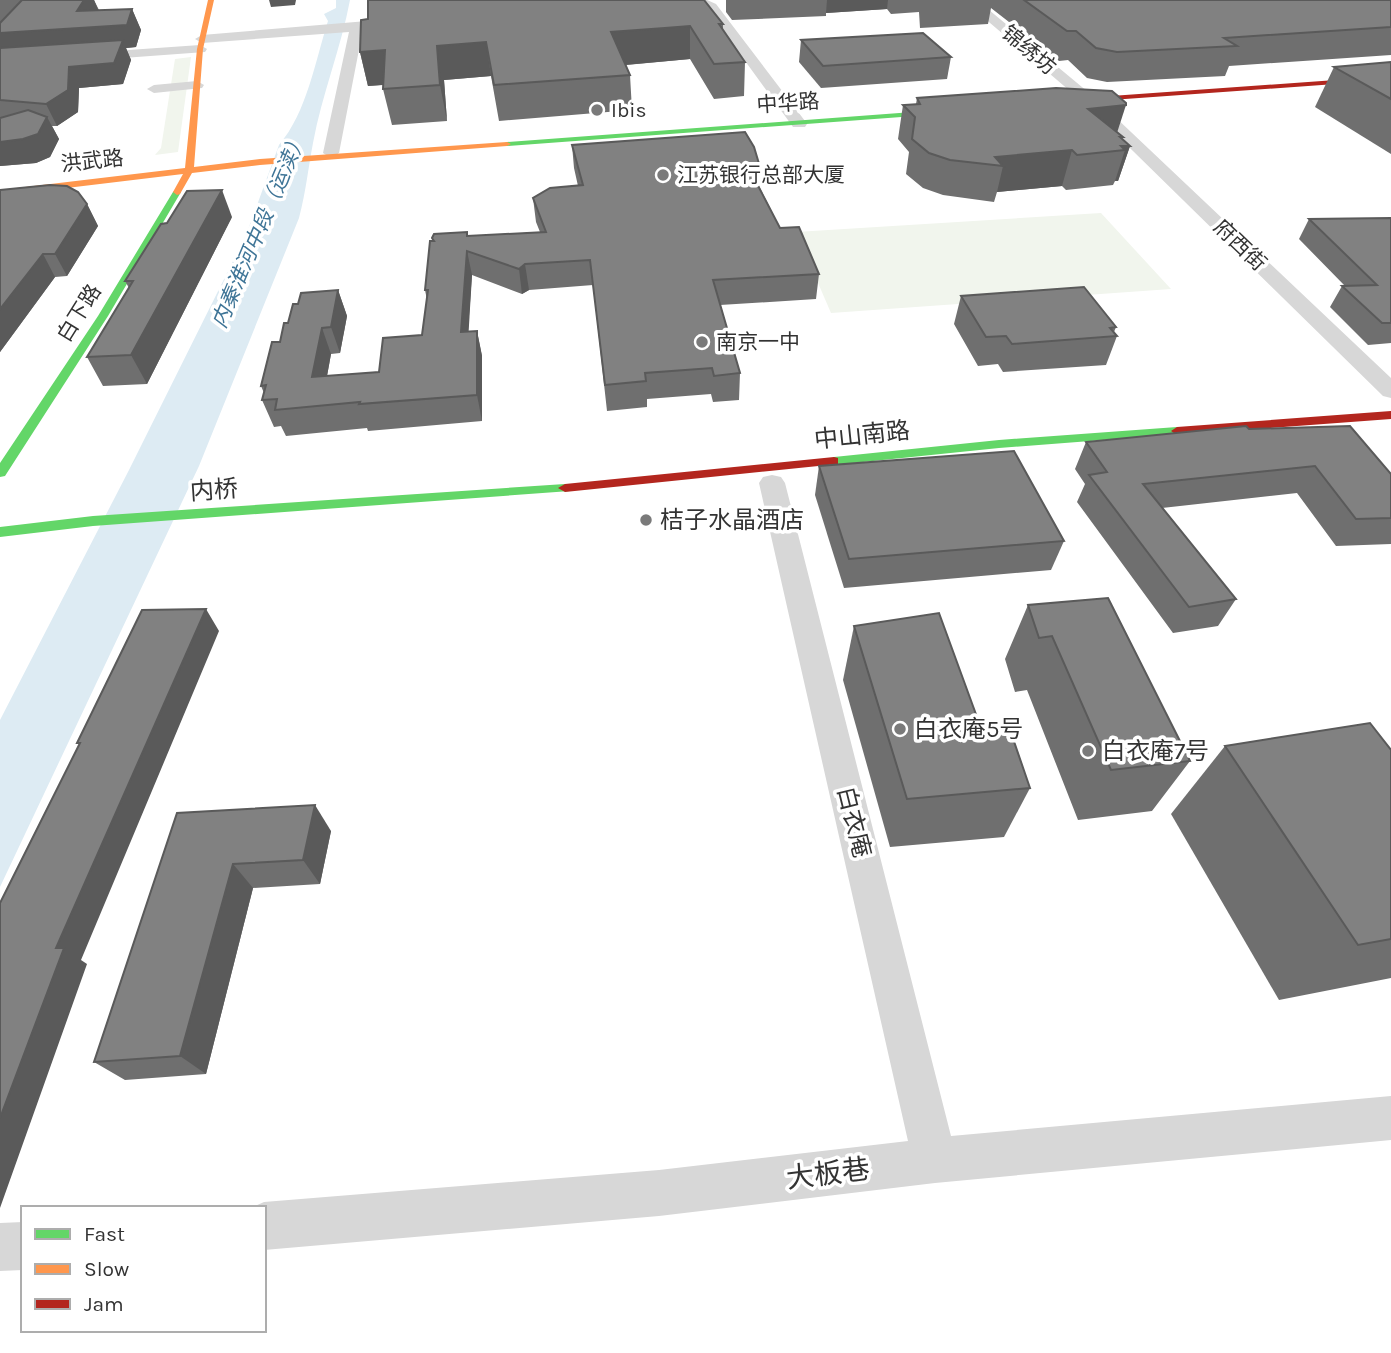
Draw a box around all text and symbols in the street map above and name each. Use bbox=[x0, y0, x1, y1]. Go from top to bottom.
street label: 锦绣坊 bbox=[997, 21, 1061, 79]
street label: 中华路 bbox=[756, 89, 820, 117]
place label: Ibis bbox=[611, 98, 647, 122]
marker: Ibis bbox=[589, 102, 605, 118]
water label: 内秦淮河中段（运渎） bbox=[207, 129, 311, 331]
street label: 洪武路 bbox=[59, 146, 125, 176]
place label: 江苏银行总部大厦 bbox=[677, 163, 845, 187]
marker: 江苏银行总部大厦 bbox=[655, 167, 671, 183]
street label: 府西街 bbox=[1209, 214, 1271, 276]
street label: 白下路 bbox=[52, 280, 106, 346]
place label: 南京一中 bbox=[716, 330, 800, 354]
marker: 南京一中 bbox=[694, 334, 710, 350]
street label: 中山南路 bbox=[813, 416, 911, 454]
street label: 内桥 bbox=[189, 474, 239, 506]
place label: 桔子水晶酒店 bbox=[660, 506, 804, 534]
marker: 桔子水晶酒店 bbox=[638, 512, 654, 528]
place label: 白衣庵5号 bbox=[914, 715, 1024, 743]
marker: 白衣庵5号 bbox=[892, 721, 908, 737]
place label: 白衣庵7号 bbox=[1102, 737, 1209, 765]
marker: 白衣庵7号 bbox=[1080, 743, 1096, 759]
street label: 白衣庵 bbox=[832, 784, 876, 860]
street label: 大板巷 bbox=[784, 1152, 872, 1195]
legend bbox=[21, 1206, 266, 1332]
text: Fast bbox=[84, 1222, 125, 1246]
text: Slow bbox=[84, 1257, 129, 1281]
text: Jam bbox=[84, 1292, 124, 1316]

